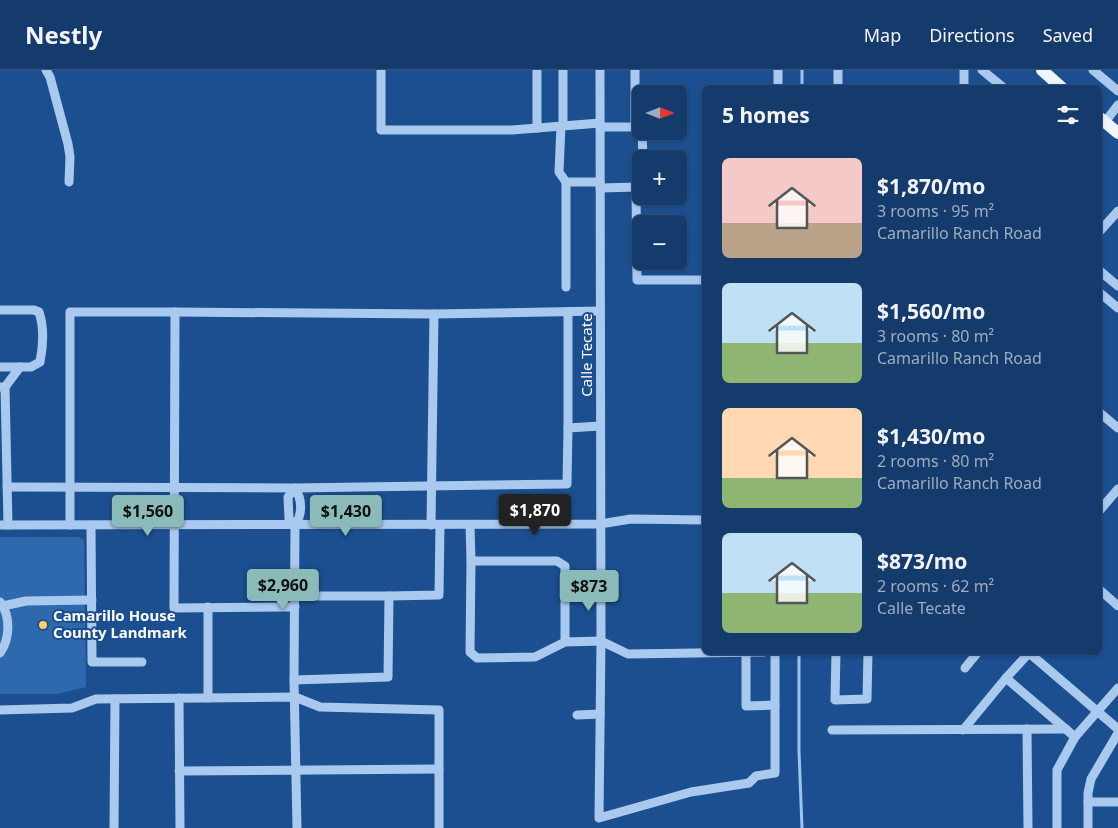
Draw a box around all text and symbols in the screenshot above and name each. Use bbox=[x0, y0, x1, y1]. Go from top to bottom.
text: Nestly bbox=[25, 18, 102, 51]
text: Map bbox=[864, 23, 901, 47]
text: Directions bbox=[929, 23, 1015, 47]
text: Saved bbox=[1043, 23, 1093, 47]
north arrow bbox=[632, 85, 688, 140]
map controls bbox=[632, 85, 687, 270]
text: 5 homes bbox=[722, 101, 810, 129]
icon: filters bbox=[1054, 101, 1082, 129]
button: + bbox=[632, 150, 687, 205]
text: $1,870/mo bbox=[877, 172, 985, 200]
icon: home bbox=[762, 178, 822, 238]
text: 3 rooms · 95 m² bbox=[877, 200, 994, 222]
button: − bbox=[632, 215, 687, 270]
text: Camarillo Ranch Road bbox=[877, 222, 1042, 244]
text: $1,560/mo bbox=[877, 297, 985, 325]
icon: home bbox=[762, 303, 822, 363]
street label: Calle Tecate bbox=[576, 313, 596, 397]
text: 3 rooms · 80 m² bbox=[877, 325, 994, 347]
text: Camarillo Ranch Road bbox=[877, 347, 1042, 369]
text: $1,430/mo bbox=[877, 422, 985, 450]
icon: home bbox=[762, 428, 822, 488]
text: 2 rooms · 80 m² bbox=[877, 450, 994, 472]
text: Camarillo Ranch Road bbox=[877, 472, 1042, 494]
pin: $1,560 bbox=[107, 494, 189, 537]
pin: $1,430 bbox=[305, 494, 387, 537]
pin: $1,870 bbox=[494, 494, 576, 536]
text: $1,870 bbox=[510, 499, 560, 521]
text: $1,560 bbox=[123, 500, 173, 522]
text: $1,430 bbox=[321, 500, 371, 522]
text: $873/mo bbox=[877, 547, 967, 575]
icon: home bbox=[762, 553, 822, 613]
pin: $2,960 bbox=[242, 568, 324, 611]
pin: $873 bbox=[559, 570, 619, 612]
text: $2,960 bbox=[258, 574, 308, 596]
text: $873 bbox=[571, 575, 607, 597]
text: 2 rooms · 62 m² bbox=[877, 575, 994, 597]
text: Calle Tecate bbox=[877, 597, 966, 619]
place label: Camarillo House County Landmark bbox=[53, 605, 187, 642]
marker: Camarillo House County Landmark bbox=[37, 619, 49, 631]

